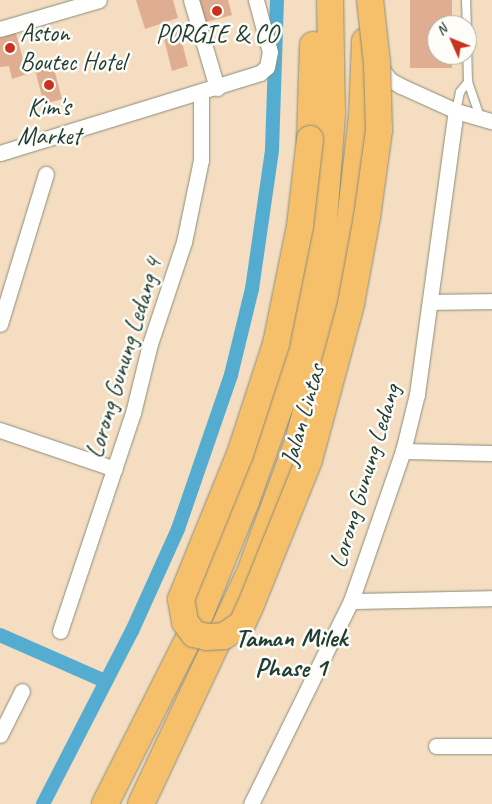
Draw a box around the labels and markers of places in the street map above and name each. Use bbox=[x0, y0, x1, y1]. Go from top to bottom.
marker: PORGIE & CO bbox=[211, 5, 223, 17]
place label: Aston Boutec Hotel bbox=[20, 19, 126, 78]
place label: PORGIE & CO bbox=[156, 19, 278, 49]
marker: Aston Boutec Hotel bbox=[4, 42, 16, 54]
marker: Kim's Market bbox=[43, 79, 55, 91]
place label: Kim's Market bbox=[17, 93, 81, 152]

